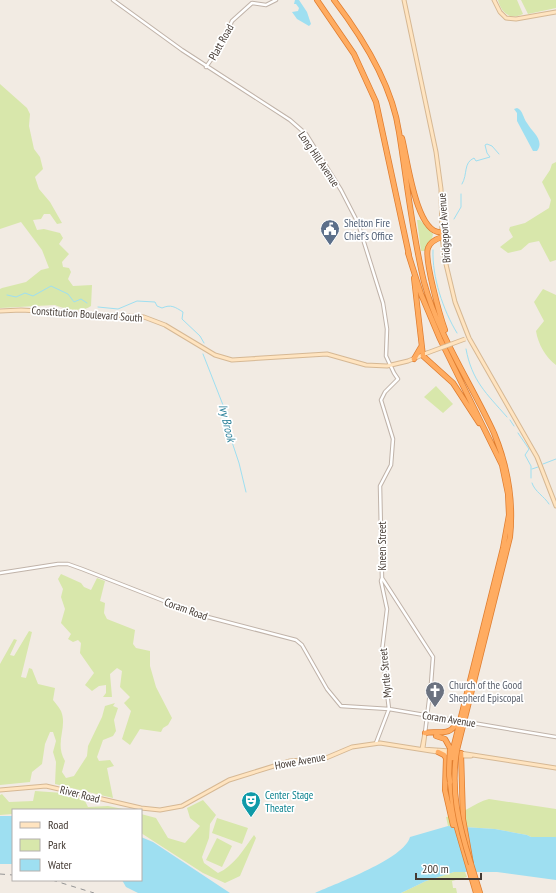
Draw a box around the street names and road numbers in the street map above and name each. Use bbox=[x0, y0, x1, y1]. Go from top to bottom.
street label: Platt Road bbox=[205, 21, 237, 62]
street label: Long Hill Avenue bbox=[295, 129, 343, 190]
street label: Bridgeport Avenue bbox=[435, 192, 453, 264]
street label: Constitution Boulevard South bbox=[31, 303, 143, 325]
street label: Kneen Street bbox=[375, 522, 389, 570]
street label: Coram Road bbox=[162, 595, 210, 623]
street label: Myrtle Street bbox=[376, 648, 394, 698]
street label: Coram Avenue bbox=[421, 708, 477, 730]
street label: Howe Avenue bbox=[274, 750, 327, 772]
street label: River Road bbox=[59, 782, 102, 806]

